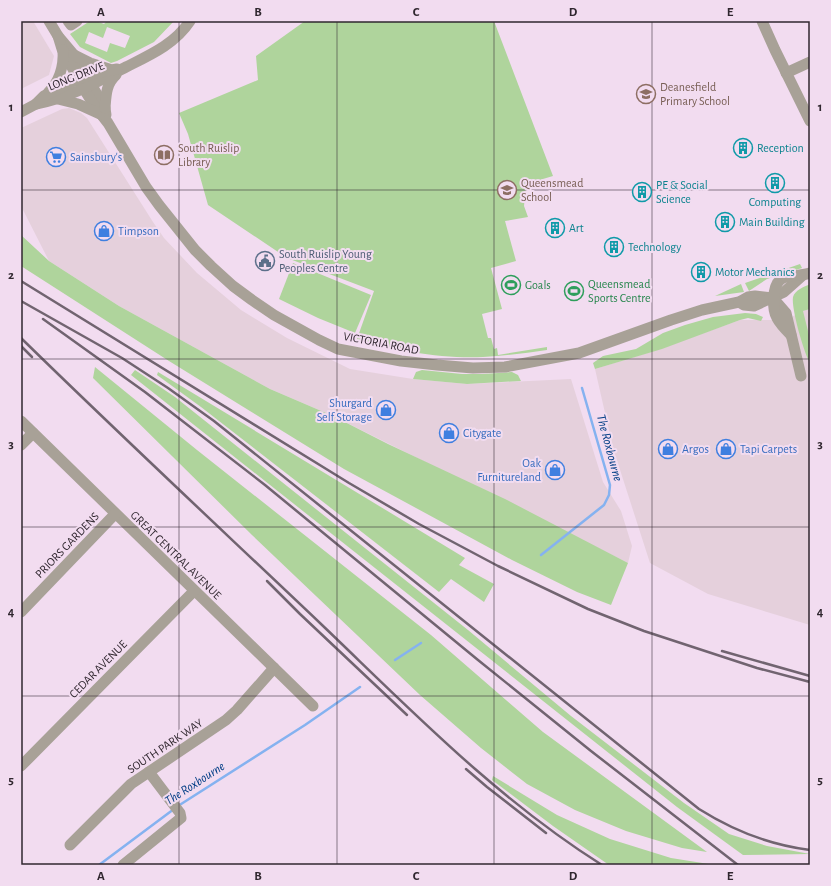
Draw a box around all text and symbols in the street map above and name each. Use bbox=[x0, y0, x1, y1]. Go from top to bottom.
text: A bbox=[97, 6, 105, 19]
text: B bbox=[254, 6, 262, 19]
text: C bbox=[413, 6, 420, 19]
text: D bbox=[569, 6, 578, 19]
text: E bbox=[727, 6, 734, 19]
street label: LONG DRIVE bbox=[46, 59, 106, 93]
place label: Deanesfield Primary School bbox=[660, 81, 730, 108]
school or university icon: Deanesfield Primary School bbox=[635, 83, 657, 105]
text: 1 bbox=[9, 101, 13, 114]
text: 1 bbox=[818, 101, 822, 114]
building icon: Reception bbox=[732, 137, 754, 159]
place label: South Ruislip Library bbox=[178, 142, 239, 169]
place label: Reception bbox=[757, 142, 804, 154]
library icon: South Ruislip Library bbox=[153, 144, 175, 166]
supermarket icon: Sainsbury's bbox=[45, 146, 67, 168]
place label: Sainsbury's bbox=[70, 151, 122, 164]
building icon: Computing bbox=[764, 172, 786, 194]
place label: Queensmead School bbox=[521, 177, 583, 203]
school or university icon: Queensmead School bbox=[496, 179, 518, 201]
place label: PE & Social Science bbox=[656, 179, 708, 205]
building icon: PE & Social Science bbox=[631, 181, 653, 203]
place label: Computing bbox=[749, 196, 801, 208]
building icon: Main Building bbox=[714, 211, 736, 233]
place label: Main Building bbox=[739, 216, 805, 228]
building icon: Art bbox=[544, 217, 566, 239]
shop icon: Timpson bbox=[93, 220, 115, 242]
place label: Art bbox=[569, 222, 584, 234]
place label: Timpson bbox=[118, 225, 159, 237]
building icon: Technology bbox=[603, 236, 625, 258]
place label: Technology bbox=[628, 241, 681, 254]
place label: South Ruislip Young Peoples Centre bbox=[279, 248, 372, 274]
public building icon: South Ruislip Young Peoples Centre bbox=[254, 250, 276, 272]
building icon: Motor Mechanics bbox=[690, 261, 712, 283]
place label: Motor Mechanics bbox=[715, 266, 795, 278]
text: 2 bbox=[8, 269, 14, 282]
text: 2 bbox=[817, 269, 823, 282]
sports icon: Goals bbox=[500, 274, 522, 296]
place label: Queensmead Sports Centre bbox=[588, 278, 651, 304]
place label: Goals bbox=[525, 279, 551, 291]
sports icon: Queensmead Sports Centre bbox=[563, 280, 585, 302]
street label: VICTORIA ROAD bbox=[342, 330, 420, 356]
place label: Shurgard Self Storage bbox=[317, 397, 372, 423]
shop icon: Shurgard Self Storage bbox=[375, 399, 397, 421]
water label: The Roxbourne bbox=[594, 413, 624, 483]
shop icon: Citygate bbox=[438, 422, 460, 444]
place label: Citygate bbox=[463, 427, 501, 440]
text: 3 bbox=[8, 438, 14, 451]
shop icon: Argos bbox=[657, 438, 679, 460]
shop icon: Tapi Carpets bbox=[715, 438, 737, 460]
text: 3 bbox=[817, 438, 823, 451]
place label: Argos bbox=[682, 443, 709, 455]
place label: Tapi Carpets bbox=[740, 443, 797, 455]
place label: Oak Furnitureland bbox=[477, 457, 542, 483]
shop icon: Oak Furnitureland bbox=[544, 459, 566, 481]
street label: GREAT CENTRAL AVENUE bbox=[128, 509, 224, 601]
street label: PRIORS GARDENS bbox=[33, 510, 101, 580]
text: 4 bbox=[8, 606, 15, 619]
text: 4 bbox=[817, 606, 824, 619]
street label: CEDAR AVENUE bbox=[67, 638, 129, 700]
street label: SOUTH PARK WAY bbox=[125, 716, 205, 776]
water label: The Roxbourne bbox=[163, 760, 227, 808]
text: 5 bbox=[8, 774, 14, 787]
text: 5 bbox=[817, 774, 823, 787]
text: A bbox=[97, 870, 105, 883]
text: B bbox=[254, 870, 262, 883]
text: C bbox=[413, 870, 420, 883]
text: D bbox=[569, 870, 578, 883]
text: E bbox=[727, 870, 734, 883]

